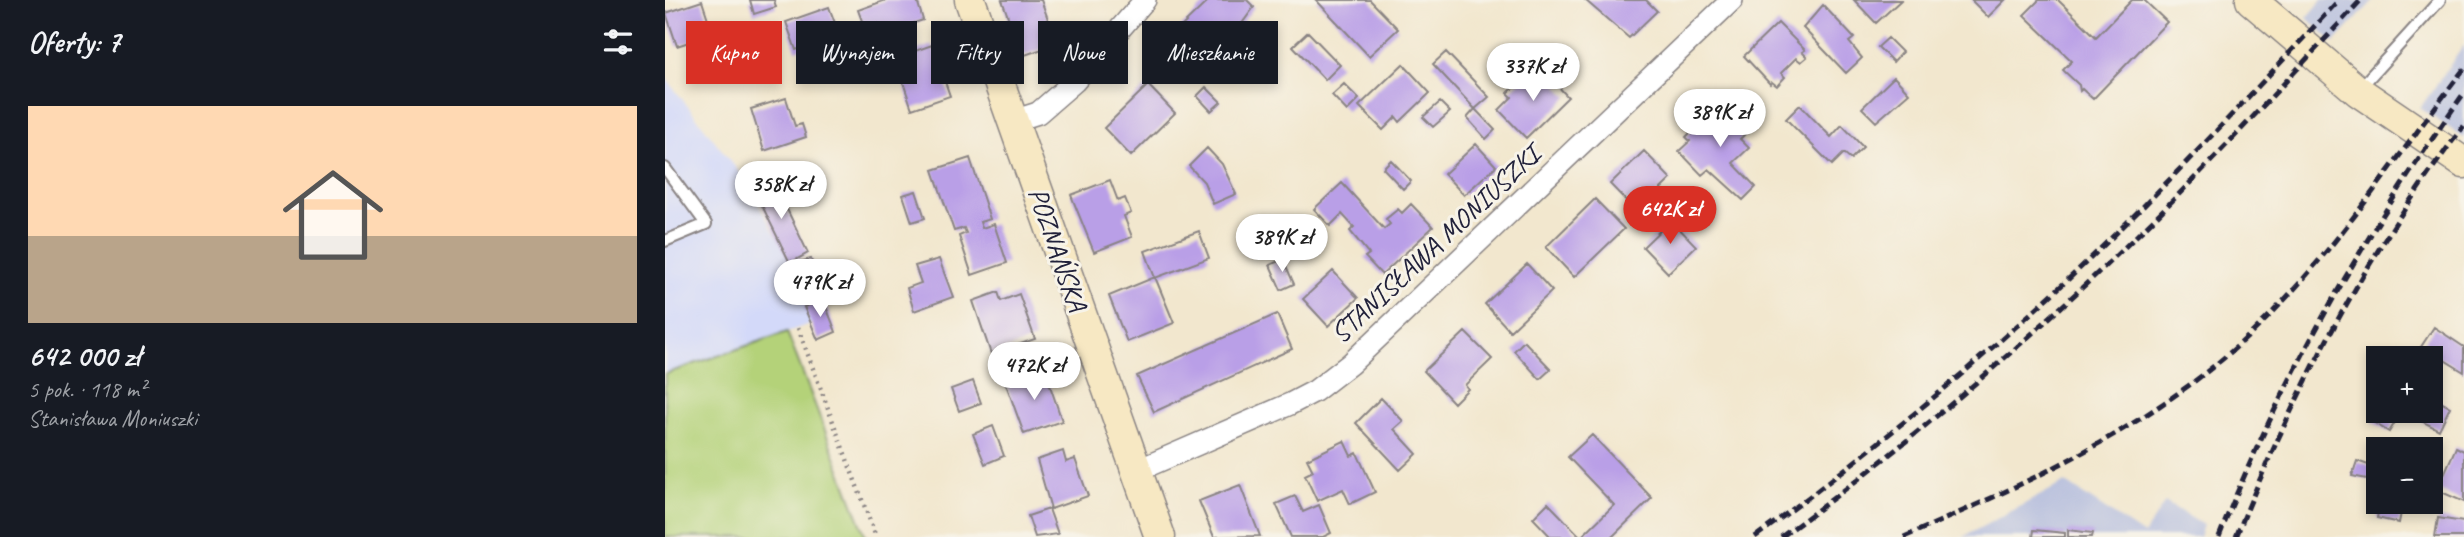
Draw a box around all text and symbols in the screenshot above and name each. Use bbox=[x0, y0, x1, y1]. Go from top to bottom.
chip: Kupno bbox=[686, 21, 782, 84]
chip: Wynajem bbox=[796, 21, 917, 84]
chip: Filtry bbox=[931, 21, 1024, 84]
chip: Nowe bbox=[1038, 21, 1128, 84]
chip: Mieszkanie bbox=[1142, 21, 1278, 84]
text: Oferty: 7 bbox=[28, 23, 120, 61]
icon: filters bbox=[599, 23, 637, 61]
pin: 337K zł bbox=[1468, 43, 1598, 103]
text: 337K zł bbox=[1503, 51, 1563, 80]
pin: 389K zł bbox=[1655, 90, 1785, 149]
text: 389K zł bbox=[1690, 97, 1750, 126]
street label: STANISŁAWA MONIUSZKI bbox=[1323, 134, 1551, 350]
icon: home bbox=[270, 152, 396, 278]
pin: 358K zł bbox=[716, 162, 846, 221]
text: 358K zł bbox=[751, 169, 811, 198]
street label: POZNAŃSKA bbox=[1021, 183, 1096, 317]
pin: 642K zł bbox=[1605, 187, 1735, 246]
text: 642K zł bbox=[1639, 194, 1701, 223]
pin: 389K zł bbox=[1217, 215, 1347, 274]
text: 389K zł bbox=[1252, 222, 1312, 251]
pin: 479K zł bbox=[755, 260, 885, 319]
text: 479K zł bbox=[790, 267, 850, 296]
text: 642 000 zł bbox=[28, 337, 140, 375]
pin: 472K zł bbox=[969, 342, 1099, 402]
map controls bbox=[2366, 346, 2443, 514]
button: + bbox=[2366, 346, 2443, 423]
text: 472K zł bbox=[1004, 350, 1064, 379]
text: 5 pok. · 118 m² bbox=[28, 375, 146, 404]
text: Stanisława Moniuszki bbox=[28, 404, 197, 433]
button: − bbox=[2366, 437, 2443, 514]

